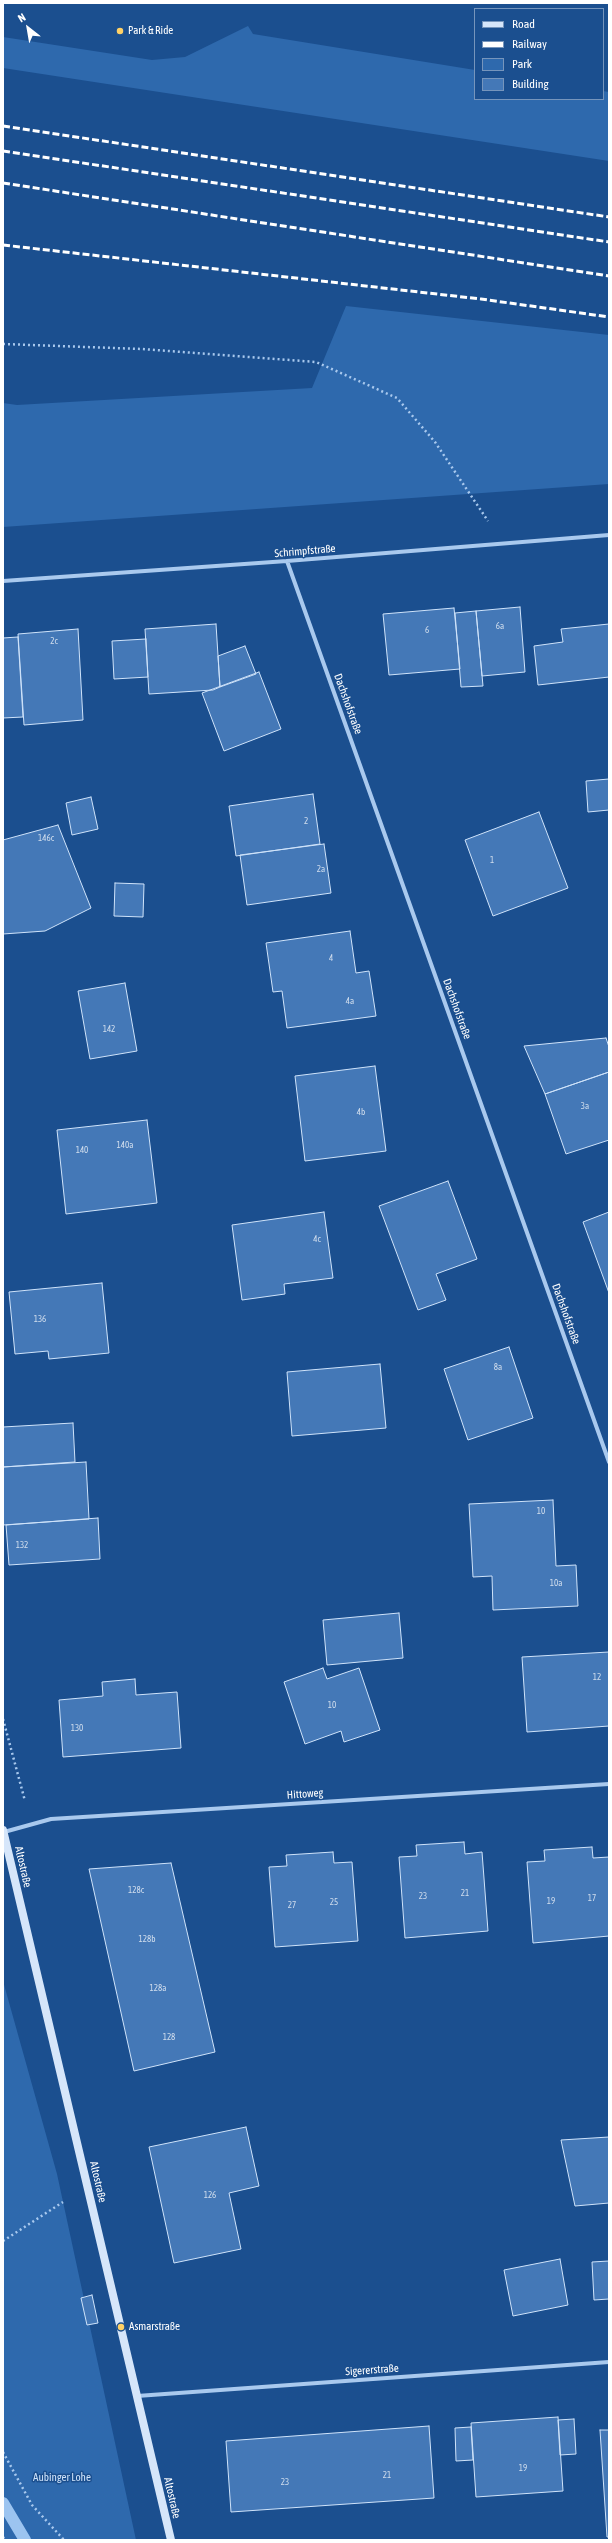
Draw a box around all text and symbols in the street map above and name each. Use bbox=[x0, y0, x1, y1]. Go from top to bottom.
north arrow bbox=[8, 8, 48, 48]
legend bbox=[474, 8, 604, 100]
text: N bbox=[16, 11, 28, 25]
text: Road bbox=[512, 17, 535, 31]
place label: Park & Ride bbox=[128, 24, 173, 38]
marker: Park & Ride bbox=[115, 26, 125, 36]
text: Railway bbox=[512, 37, 547, 51]
text: Park bbox=[512, 57, 532, 71]
text: Building bbox=[512, 77, 549, 91]
street label: Schrimpfstraße bbox=[274, 542, 336, 560]
house number: 6a bbox=[496, 621, 504, 631]
house number: 6 bbox=[425, 625, 429, 635]
house number: 2c bbox=[50, 636, 58, 646]
street label: Dachshofstraße bbox=[331, 672, 365, 736]
house number: 2 bbox=[304, 816, 308, 826]
house number: 146c bbox=[38, 833, 54, 843]
house number: 1 bbox=[490, 855, 494, 865]
house number: 2a bbox=[317, 864, 325, 874]
house number: 4 bbox=[329, 953, 333, 963]
street label: Dachshofstraße bbox=[440, 977, 474, 1041]
house number: 4a bbox=[346, 996, 354, 1006]
house number: 142 bbox=[103, 1024, 115, 1034]
house number: 3a bbox=[581, 1101, 589, 1111]
house number: 4b bbox=[357, 1107, 365, 1117]
house number: 140a bbox=[117, 1140, 133, 1150]
house number: 140 bbox=[76, 1145, 88, 1155]
house number: 4c bbox=[313, 1234, 321, 1244]
street label: Dachshofstraße bbox=[549, 1282, 583, 1346]
house number: 136 bbox=[34, 1314, 46, 1324]
house number: 8a bbox=[494, 1362, 502, 1372]
house number: 10 bbox=[537, 1506, 545, 1516]
house number: 132 bbox=[16, 1540, 28, 1550]
house number: 10a bbox=[550, 1578, 562, 1588]
house number: 12 bbox=[593, 1672, 601, 1682]
house number: 10 bbox=[328, 1700, 336, 1710]
house number: 130 bbox=[71, 1723, 83, 1733]
street label: Hittoweg bbox=[286, 1786, 324, 1802]
street label: Altostraße bbox=[12, 1845, 34, 1889]
house number: 128c bbox=[128, 1885, 144, 1895]
house number: 21 bbox=[461, 1888, 469, 1898]
house number: 23 bbox=[419, 1891, 427, 1901]
house number: 17 bbox=[588, 1893, 596, 1903]
house number: 19 bbox=[547, 1896, 555, 1906]
house number: 25 bbox=[330, 1897, 338, 1907]
house number: 27 bbox=[288, 1900, 296, 1910]
house number: 128b bbox=[139, 1934, 155, 1944]
house number: 128a bbox=[150, 1983, 166, 1993]
house number: 128 bbox=[163, 2032, 175, 2042]
street label: Altostraße bbox=[87, 2160, 109, 2204]
house number: 126 bbox=[204, 2190, 216, 2200]
place label: Asmarstraße bbox=[129, 2320, 180, 2334]
marker: Asmarstraße bbox=[116, 2322, 126, 2332]
street label: Sigererstraße bbox=[345, 2362, 399, 2378]
house number: 19 bbox=[519, 2463, 527, 2473]
house number: 21 bbox=[383, 2470, 391, 2480]
park label: Aubinger Lohe bbox=[33, 2471, 91, 2485]
street label: Altostraße bbox=[161, 2476, 183, 2520]
house number: 23 bbox=[281, 2477, 289, 2487]

